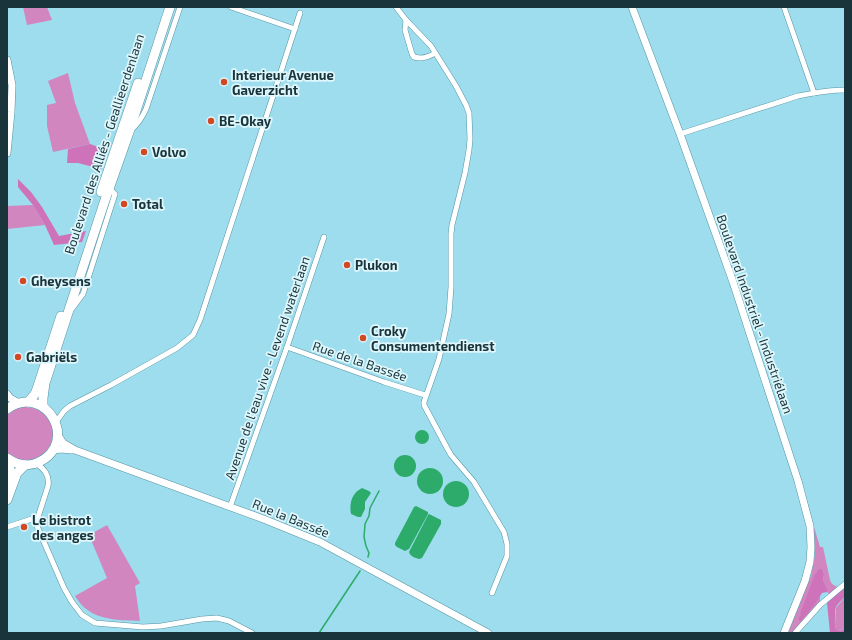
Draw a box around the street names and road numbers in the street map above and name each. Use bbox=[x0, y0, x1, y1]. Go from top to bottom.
street label: Boulevard des Alliés - Geallieerdenlaan bbox=[61, 32, 147, 256]
street label: Boulevard Industriel - Industriélaan bbox=[713, 212, 797, 416]
street label: Avenue de l'eau vive - Levend waterlaan bbox=[221, 254, 313, 482]
street label: Rue de la Bassée bbox=[311, 337, 409, 385]
street label: Rue la Bassée bbox=[250, 495, 332, 541]

